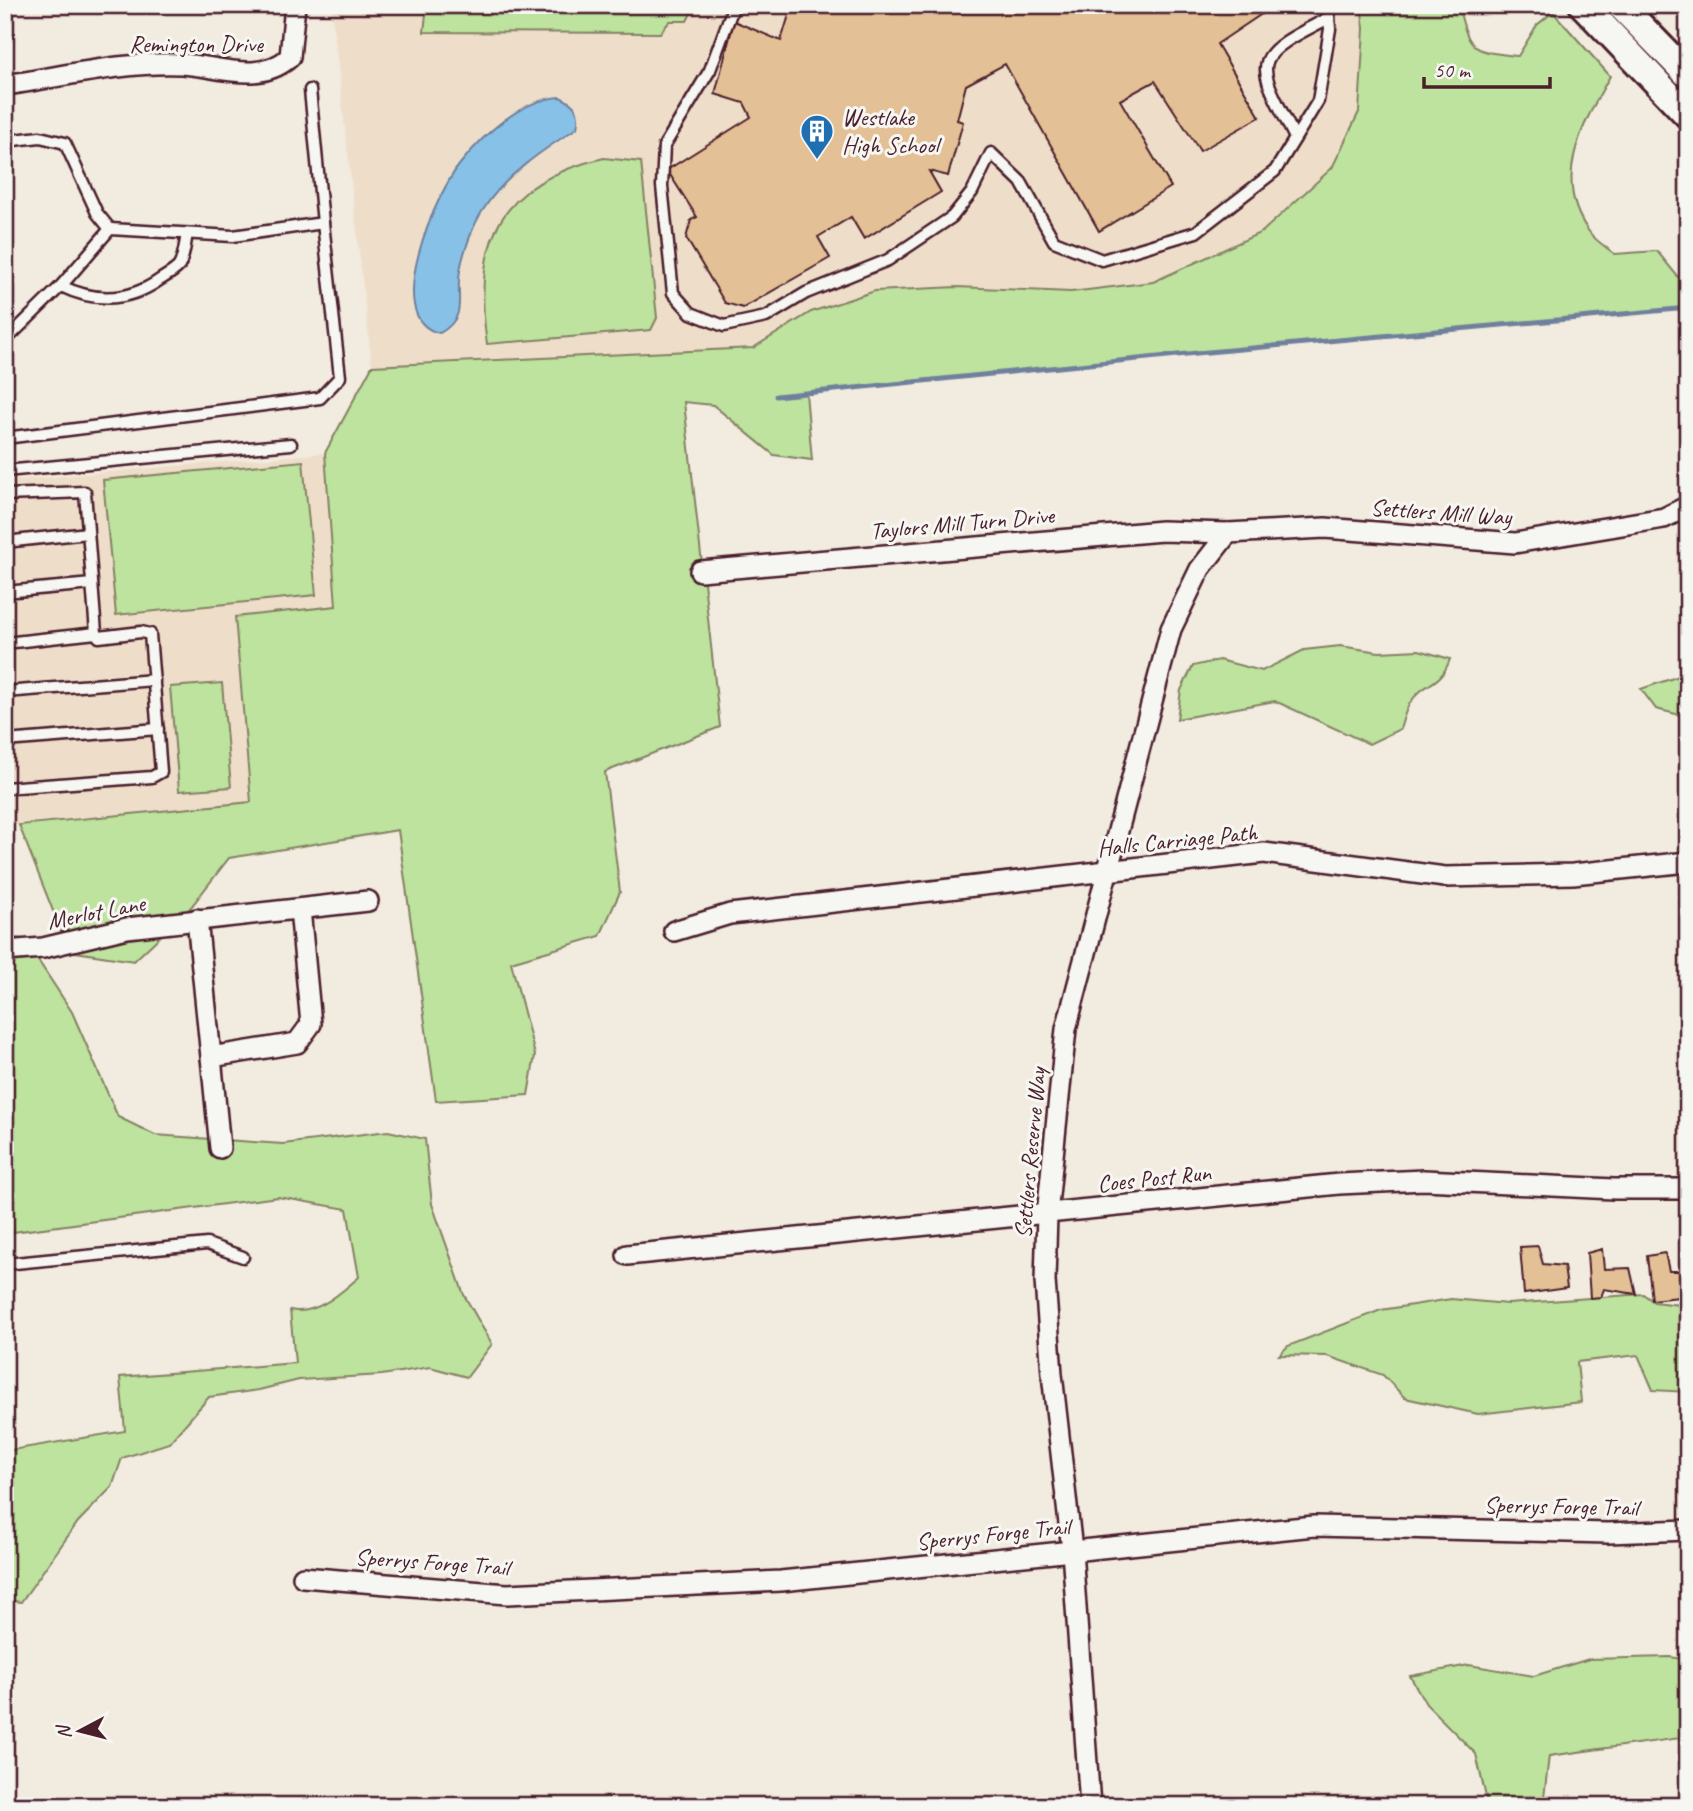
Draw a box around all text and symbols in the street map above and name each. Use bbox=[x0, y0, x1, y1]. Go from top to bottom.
street label: Remington Drive bbox=[129, 29, 265, 59]
scale bar bbox=[1424, 46, 1550, 90]
text: 50 m bbox=[1434, 57, 1472, 83]
place label: Westlake High School bbox=[842, 102, 942, 160]
building icon: Westlake High School bbox=[798, 112, 836, 161]
street label: Settlers Mill Way bbox=[1370, 492, 1514, 532]
street label: Taylors Mill Turn Drive bbox=[869, 500, 1057, 546]
street label: Halls Carriage Path bbox=[1096, 817, 1259, 863]
street label: Merlot Lane bbox=[45, 887, 149, 936]
street label: Settlers Reserve Way bbox=[1008, 1065, 1053, 1240]
street label: Coes Post Run bbox=[1096, 1157, 1213, 1199]
street label: Sperrys Forge Trail bbox=[1484, 1490, 1642, 1522]
street label: Sperrys Forge Trail bbox=[915, 1511, 1075, 1557]
street label: Sperrys Forge Trail bbox=[354, 1542, 514, 1583]
north arrow bbox=[46, 1696, 116, 1766]
text: N bbox=[51, 1722, 77, 1740]

